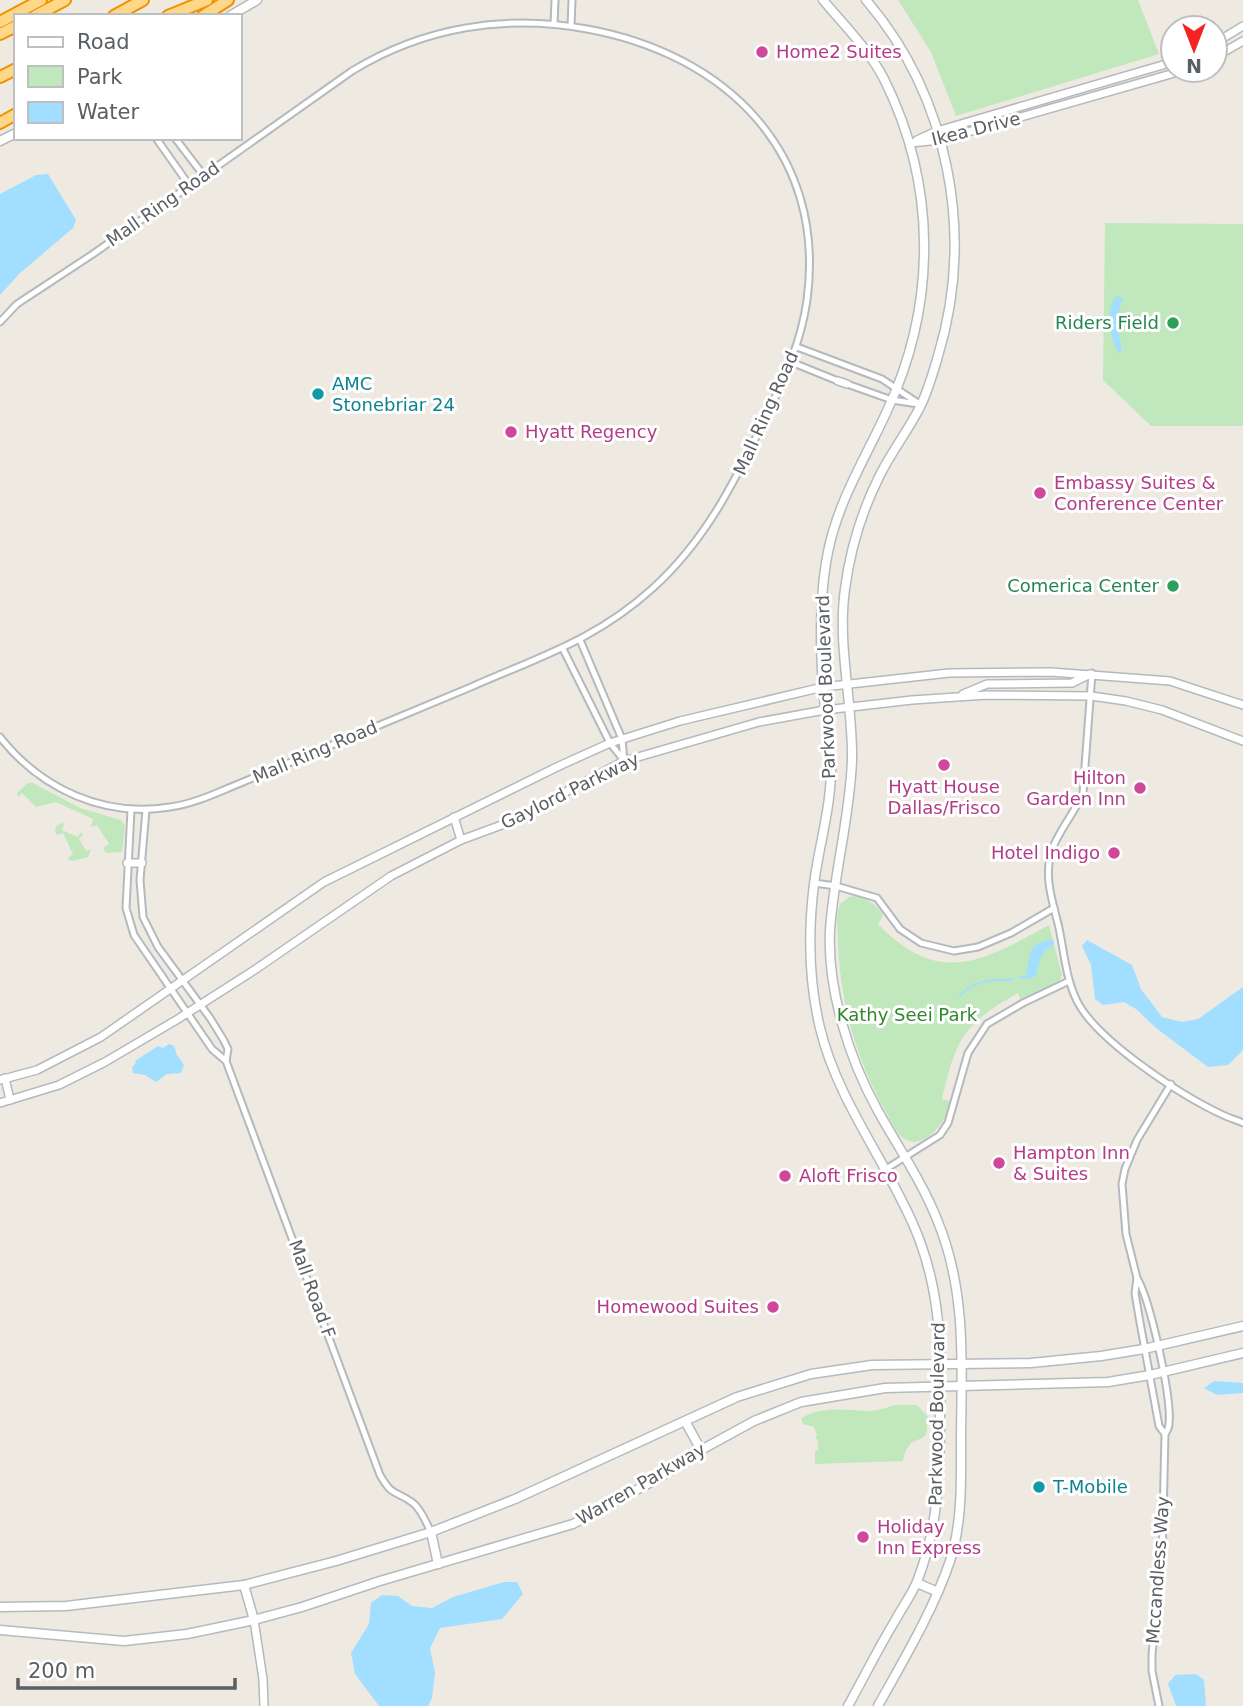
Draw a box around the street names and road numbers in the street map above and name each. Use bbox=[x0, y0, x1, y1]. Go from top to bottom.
street label: Ikea Drive bbox=[929, 107, 1023, 150]
street label: Mall Ring Road bbox=[102, 157, 223, 250]
street label: Mall Ring Road bbox=[729, 348, 802, 478]
street label: Parkwood Boulevard bbox=[812, 595, 839, 779]
street label: Mall Ring Road bbox=[249, 716, 380, 787]
street label: Gaylord Parkway bbox=[497, 748, 643, 833]
street label: Mall Road F bbox=[285, 1237, 340, 1341]
street label: Parkwood Boulevard bbox=[924, 1322, 949, 1506]
street label: Warren Parkway bbox=[573, 1438, 709, 1529]
street label: Mccandless Way bbox=[1142, 1495, 1173, 1645]

